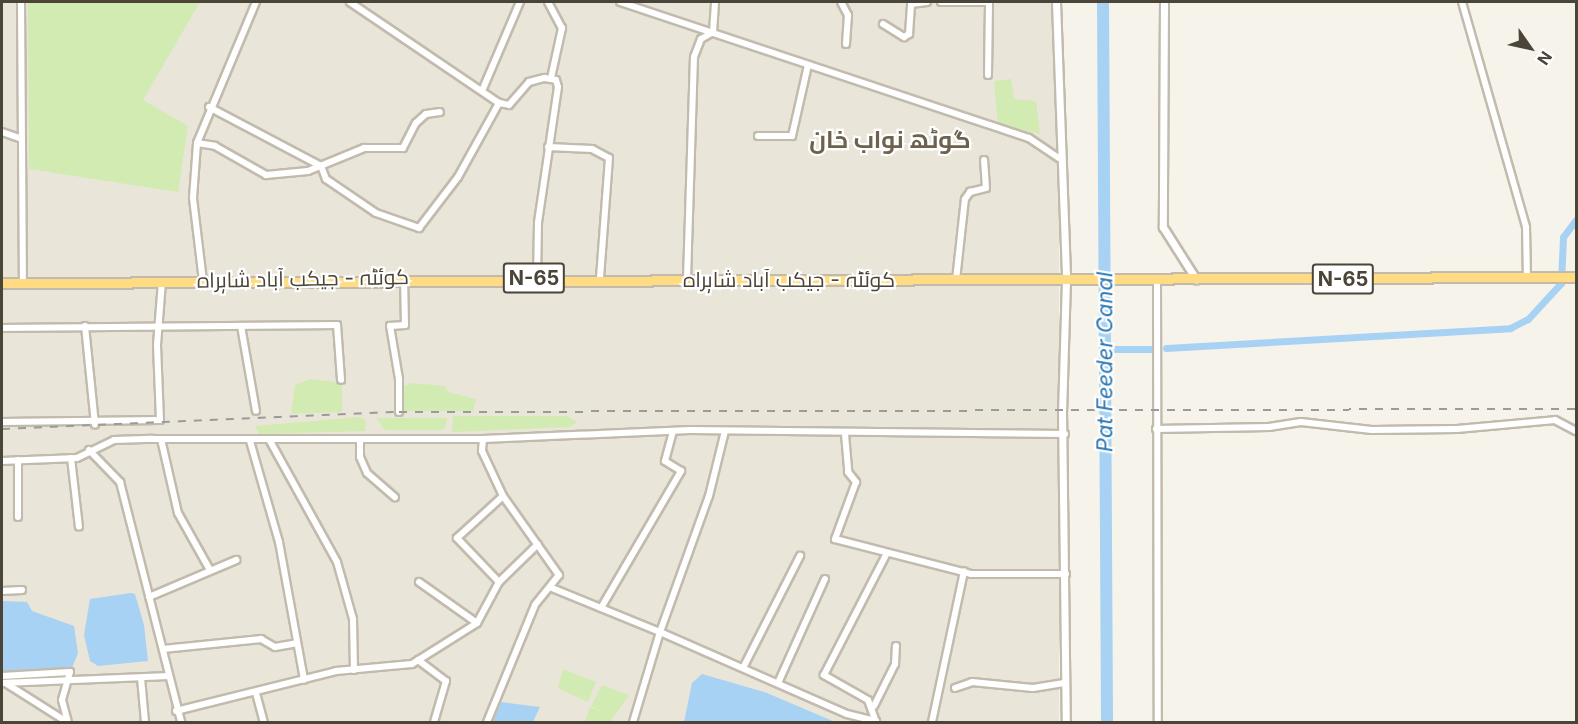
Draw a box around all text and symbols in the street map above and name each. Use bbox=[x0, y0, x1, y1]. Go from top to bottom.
north arrow bbox=[1500, 18, 1560, 78]
text: N bbox=[1533, 47, 1557, 69]
district label: گوٹھ نواب خان bbox=[809, 126, 971, 154]
road number: N-65 bbox=[502, 261, 566, 295]
road number: N-65 bbox=[1312, 262, 1374, 296]
street label: کوئٹہ - جیکب آباد شاہراہ bbox=[197, 265, 409, 293]
street label: کوئٹہ - جیکب آباد شاہراہ bbox=[683, 267, 895, 293]
water label: Pat Feeder Canal bbox=[1092, 272, 1118, 452]

